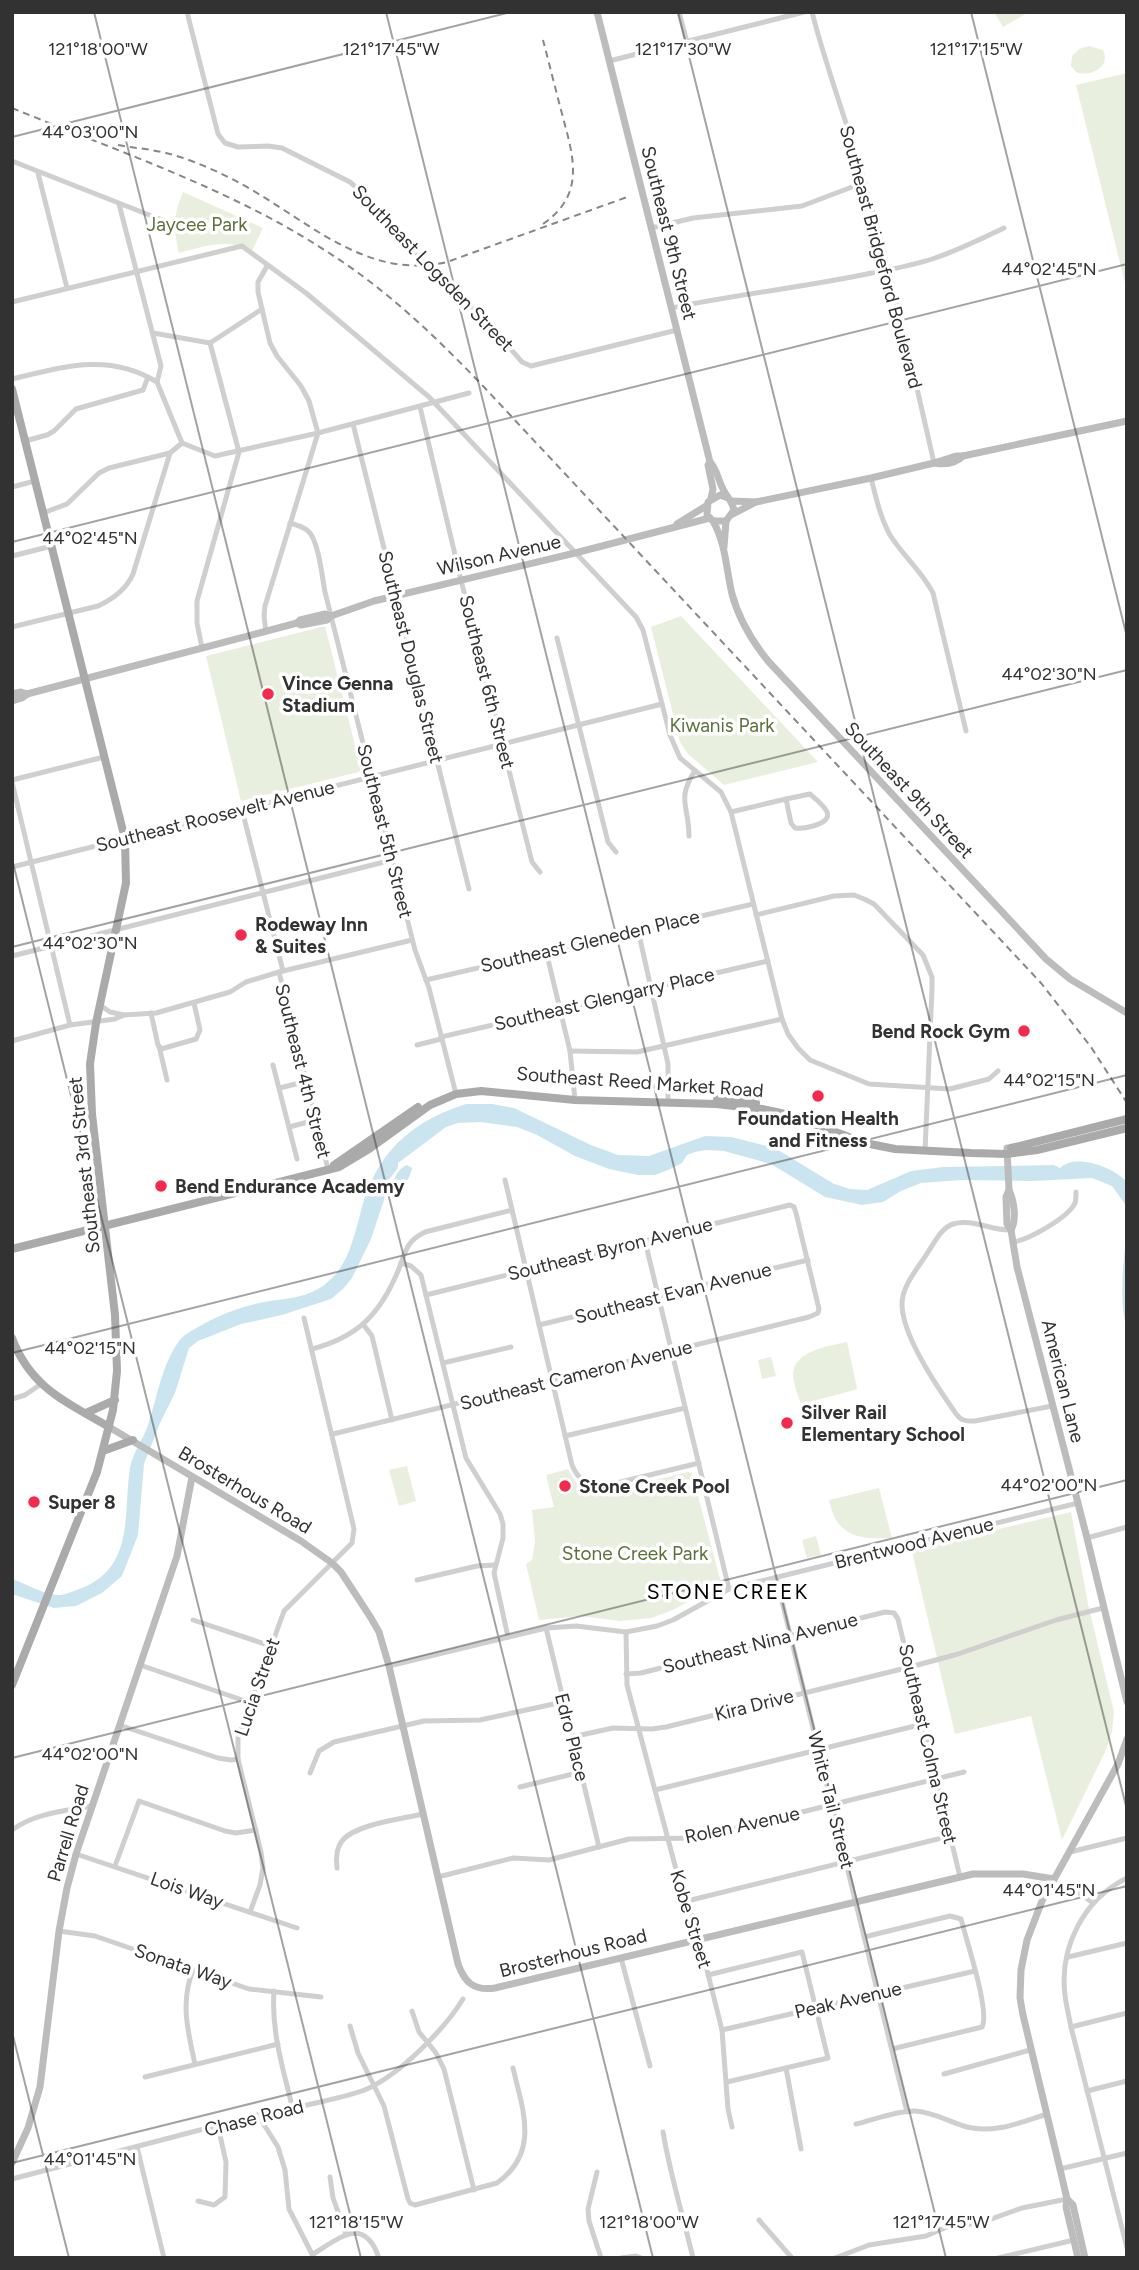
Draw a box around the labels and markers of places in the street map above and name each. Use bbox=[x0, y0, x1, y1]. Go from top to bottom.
place label: Vince Genna Stadium bbox=[282, 672, 393, 717]
marker: Vince Genna Stadium bbox=[260, 686, 276, 702]
place label: Rodeway Inn & Suites bbox=[255, 913, 368, 958]
marker: Rodeway Inn & Suites bbox=[233, 927, 249, 943]
place label: Bend Rock Gym bbox=[871, 1020, 1010, 1043]
marker: Bend Rock Gym bbox=[1016, 1023, 1032, 1039]
marker: Foundation Health and Fitness bbox=[810, 1088, 826, 1104]
place label: Foundation Health and Fitness bbox=[737, 1107, 899, 1152]
place label: Bend Endurance Academy bbox=[175, 1175, 404, 1198]
marker: Bend Endurance Academy bbox=[153, 1178, 169, 1194]
place label: Silver Rail Elementary School bbox=[801, 1401, 965, 1446]
marker: Silver Rail Elementary School bbox=[779, 1415, 795, 1431]
place label: Stone Creek Pool bbox=[579, 1475, 730, 1498]
marker: Stone Creek Pool bbox=[557, 1478, 573, 1494]
place label: Super 8 bbox=[48, 1491, 116, 1514]
marker: Super 8 bbox=[26, 1494, 42, 1510]

